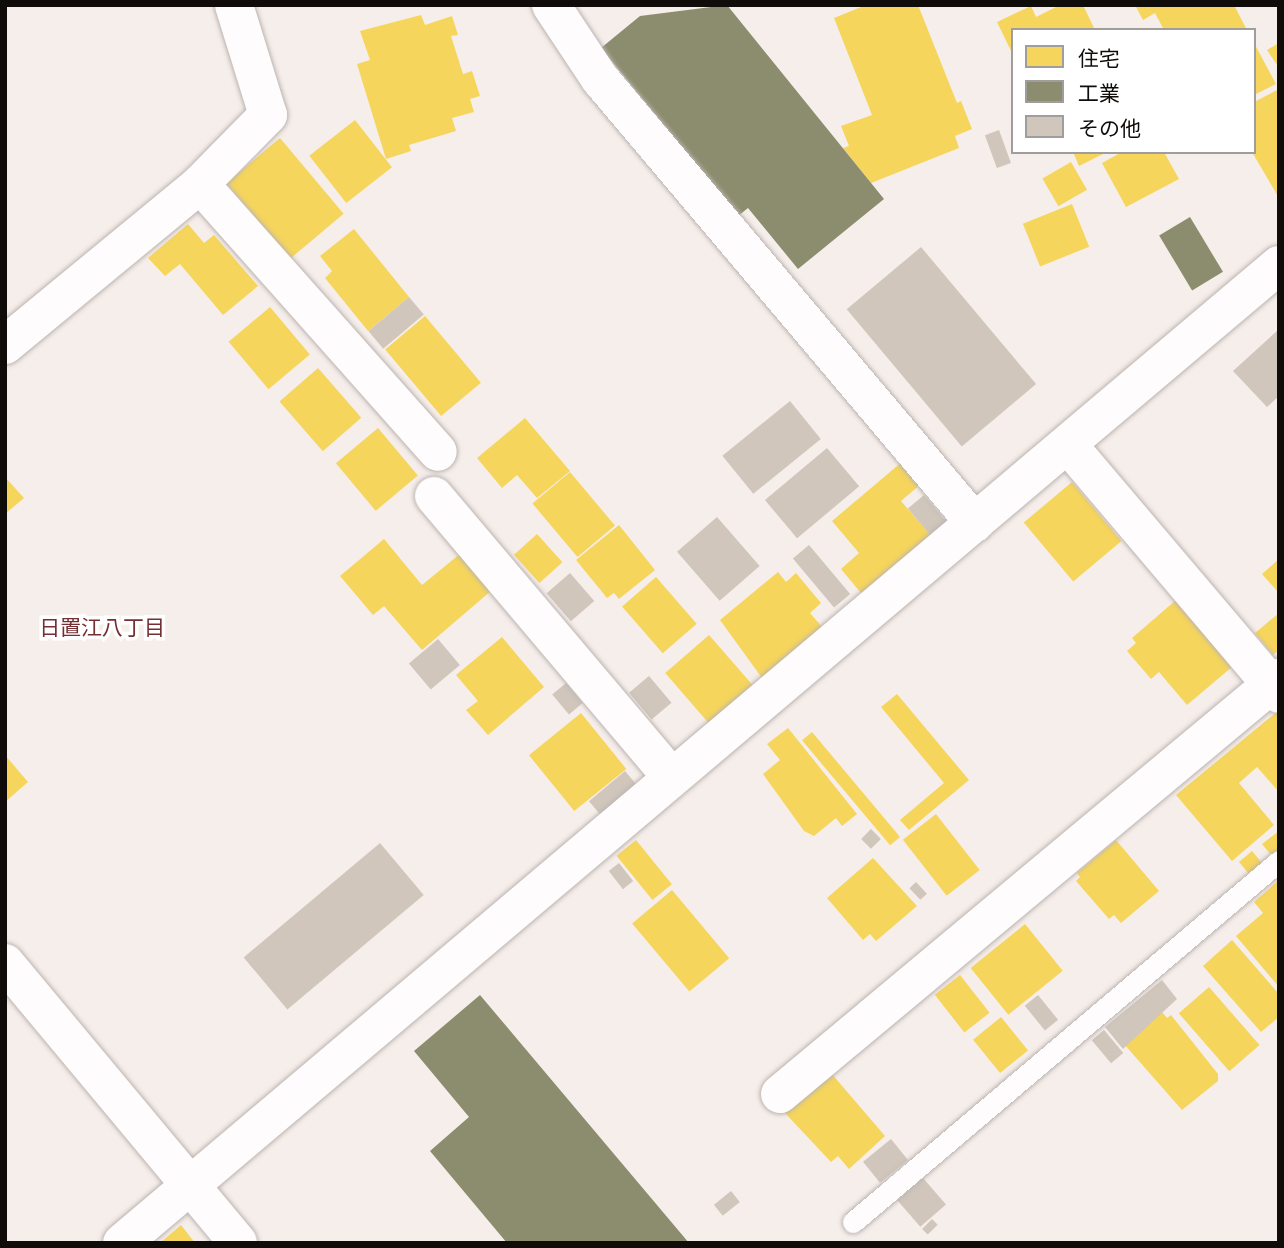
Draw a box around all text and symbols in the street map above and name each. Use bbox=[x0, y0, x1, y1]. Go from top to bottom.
legend bbox=[1011, 28, 1256, 154]
text: 住宅 bbox=[1078, 47, 1120, 70]
text: 工業 bbox=[1078, 82, 1120, 105]
text: その他 bbox=[1078, 117, 1141, 140]
district label: 日置江八丁目 bbox=[39, 615, 165, 641]

